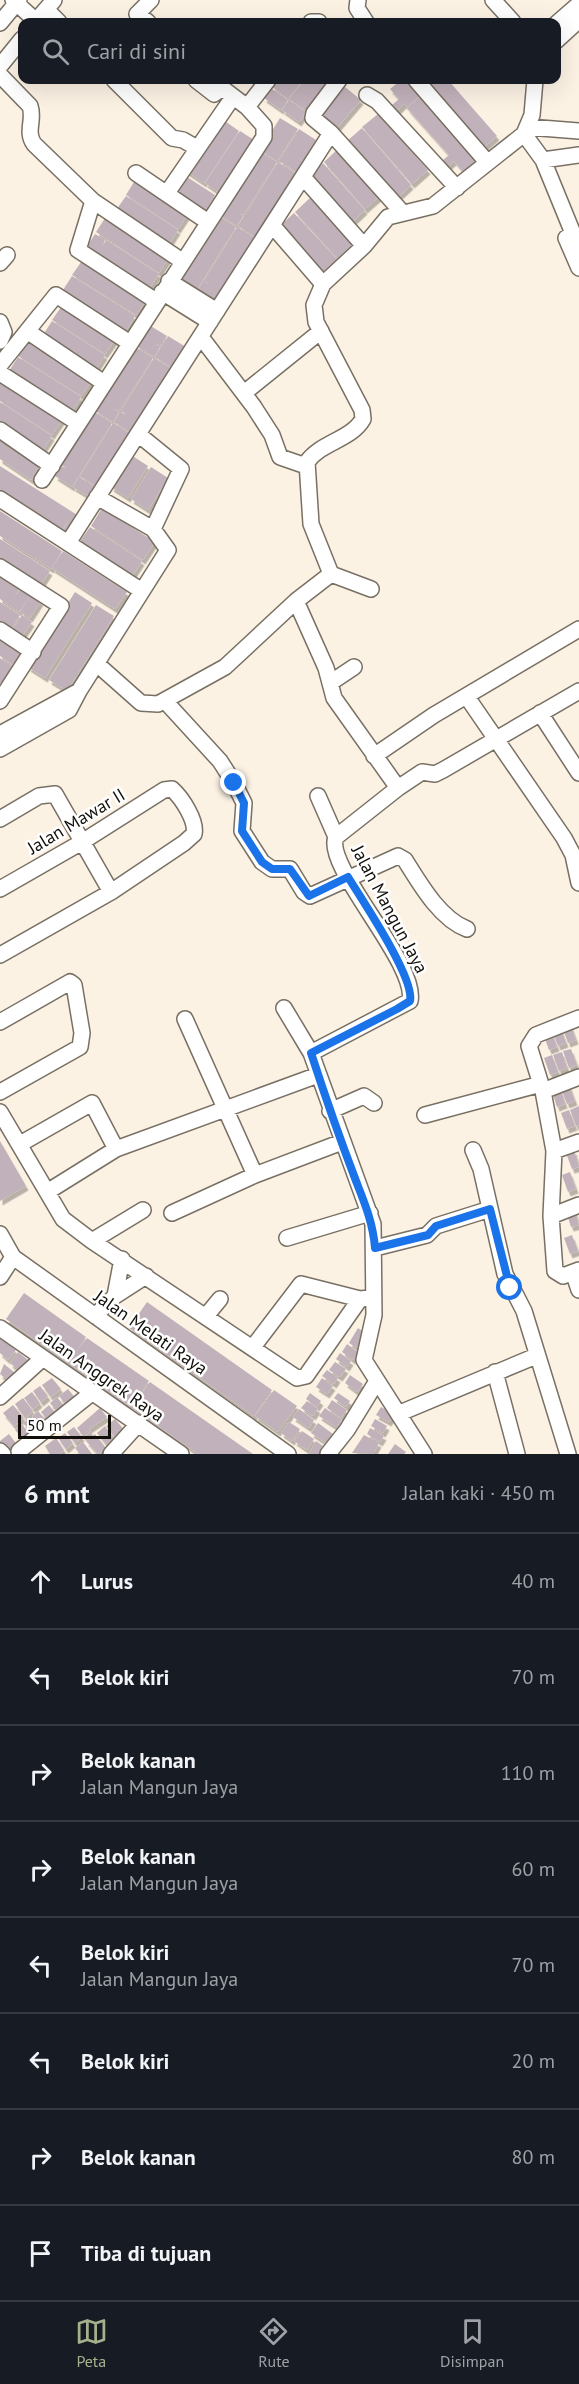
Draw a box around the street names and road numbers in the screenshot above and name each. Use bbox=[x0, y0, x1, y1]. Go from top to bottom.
street label: Jalan Mawar II bbox=[22, 783, 129, 860]
street label: Jalan Mangun Jaya bbox=[346, 840, 433, 977]
street label: Jalan Melati Raya bbox=[89, 1284, 212, 1380]
street label: Jalan Anggrek Raya bbox=[34, 1323, 169, 1427]

